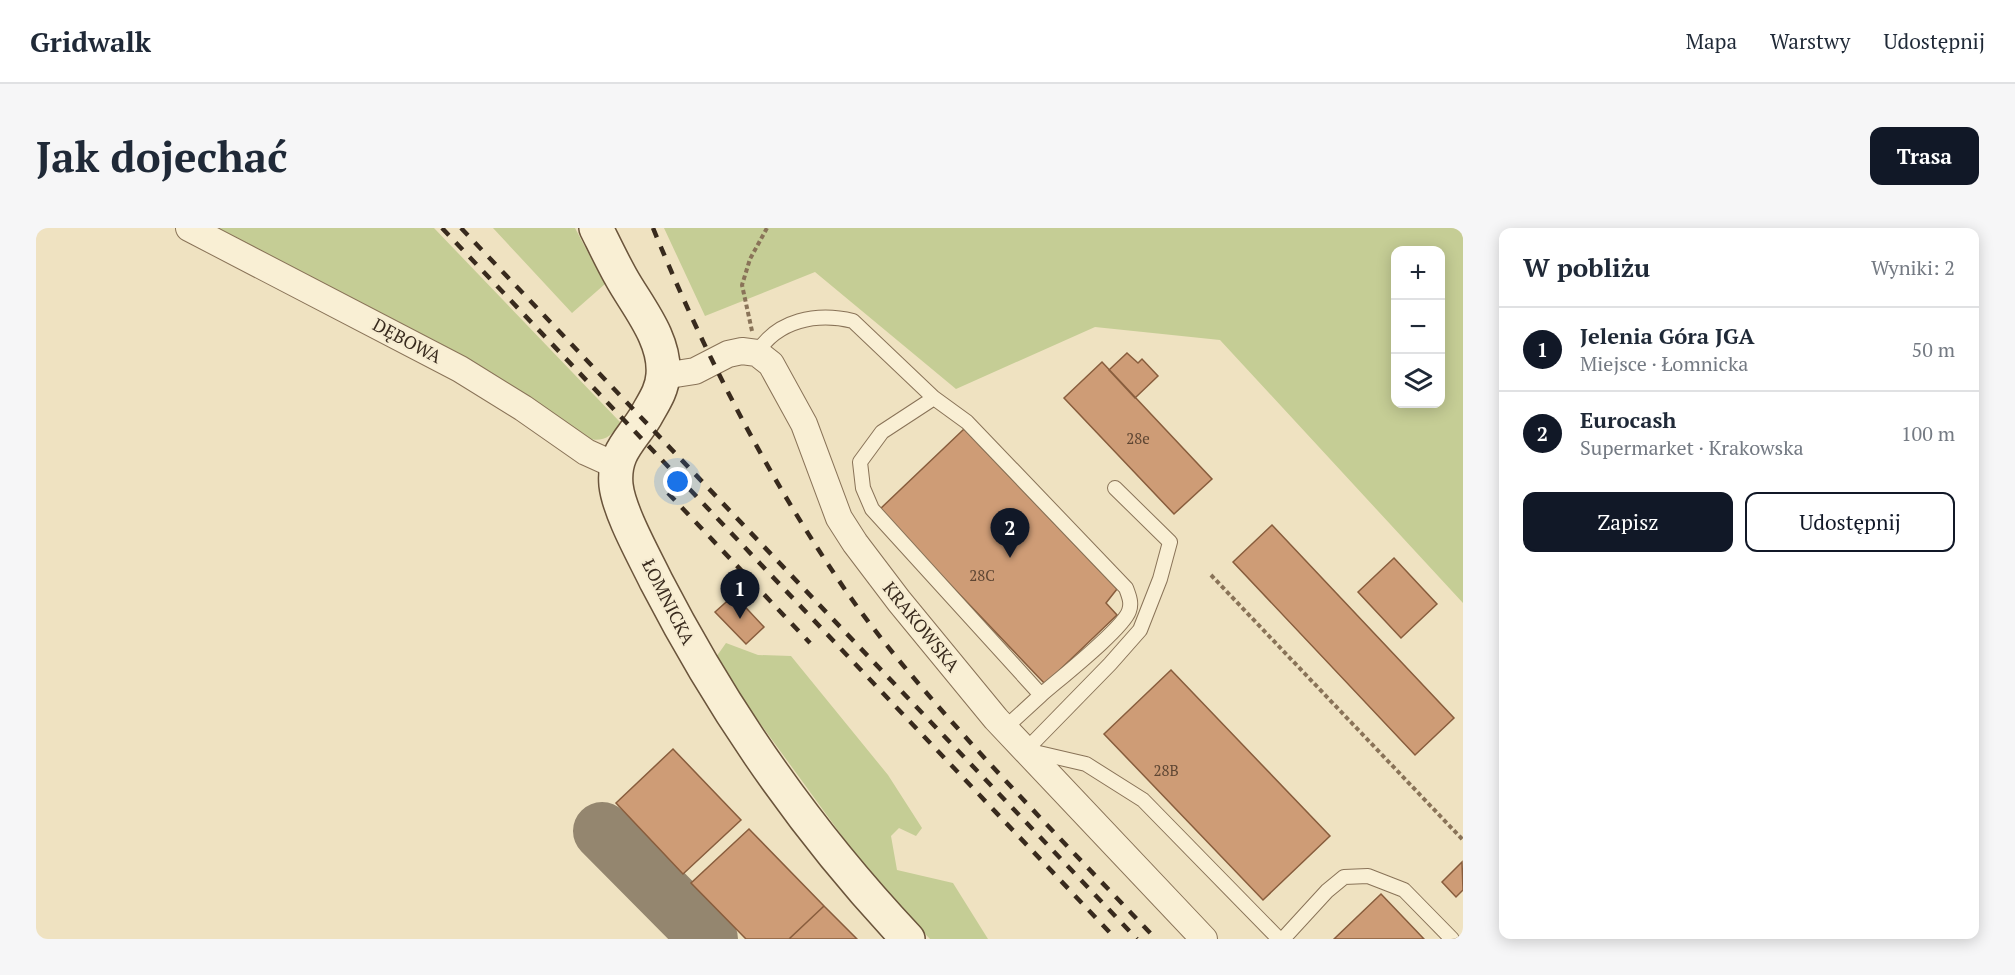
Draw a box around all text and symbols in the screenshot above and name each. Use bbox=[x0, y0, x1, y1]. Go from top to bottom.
text: Gridwalk bbox=[30, 23, 151, 60]
text: Mapa bbox=[1686, 27, 1737, 55]
text: Warstwy bbox=[1770, 27, 1850, 55]
text: Udostępnij bbox=[1883, 27, 1985, 55]
button: Trasa bbox=[1870, 127, 1979, 185]
text: Jak dojechać bbox=[36, 128, 288, 184]
map controls bbox=[1391, 246, 1445, 408]
button: + bbox=[1391, 246, 1445, 300]
text: W pobliżu bbox=[1523, 250, 1650, 284]
text: Wyniki: 2 bbox=[1871, 254, 1955, 281]
button: − bbox=[1391, 300, 1445, 354]
street label: DĘBOWA bbox=[369, 312, 447, 369]
text: Jelenia Góra JGA bbox=[1580, 321, 1755, 350]
text: 1 bbox=[1537, 336, 1548, 363]
text: 50 m bbox=[1912, 336, 1955, 363]
text: Miejsce · Łomnicka bbox=[1580, 350, 1748, 377]
button: layers bbox=[1391, 354, 1445, 408]
text: Eurocash bbox=[1580, 405, 1676, 434]
text: 2 bbox=[1537, 420, 1548, 447]
text: 100 m bbox=[1901, 420, 1955, 447]
house number: 28e bbox=[1126, 428, 1150, 448]
text: Supermarket · Krakowska bbox=[1580, 434, 1804, 461]
your location bbox=[663, 467, 692, 496]
button: Zapisz bbox=[1523, 492, 1733, 552]
button: Udostępnij bbox=[1745, 492, 1955, 552]
pin: 2 bbox=[990, 508, 1030, 558]
street label: ŁOMNICKA bbox=[637, 555, 701, 649]
house number: 28C bbox=[969, 565, 995, 585]
pin: 1 bbox=[720, 570, 760, 619]
street label: KRAKOWSKA bbox=[878, 576, 966, 677]
house number: 28B bbox=[1153, 760, 1179, 780]

